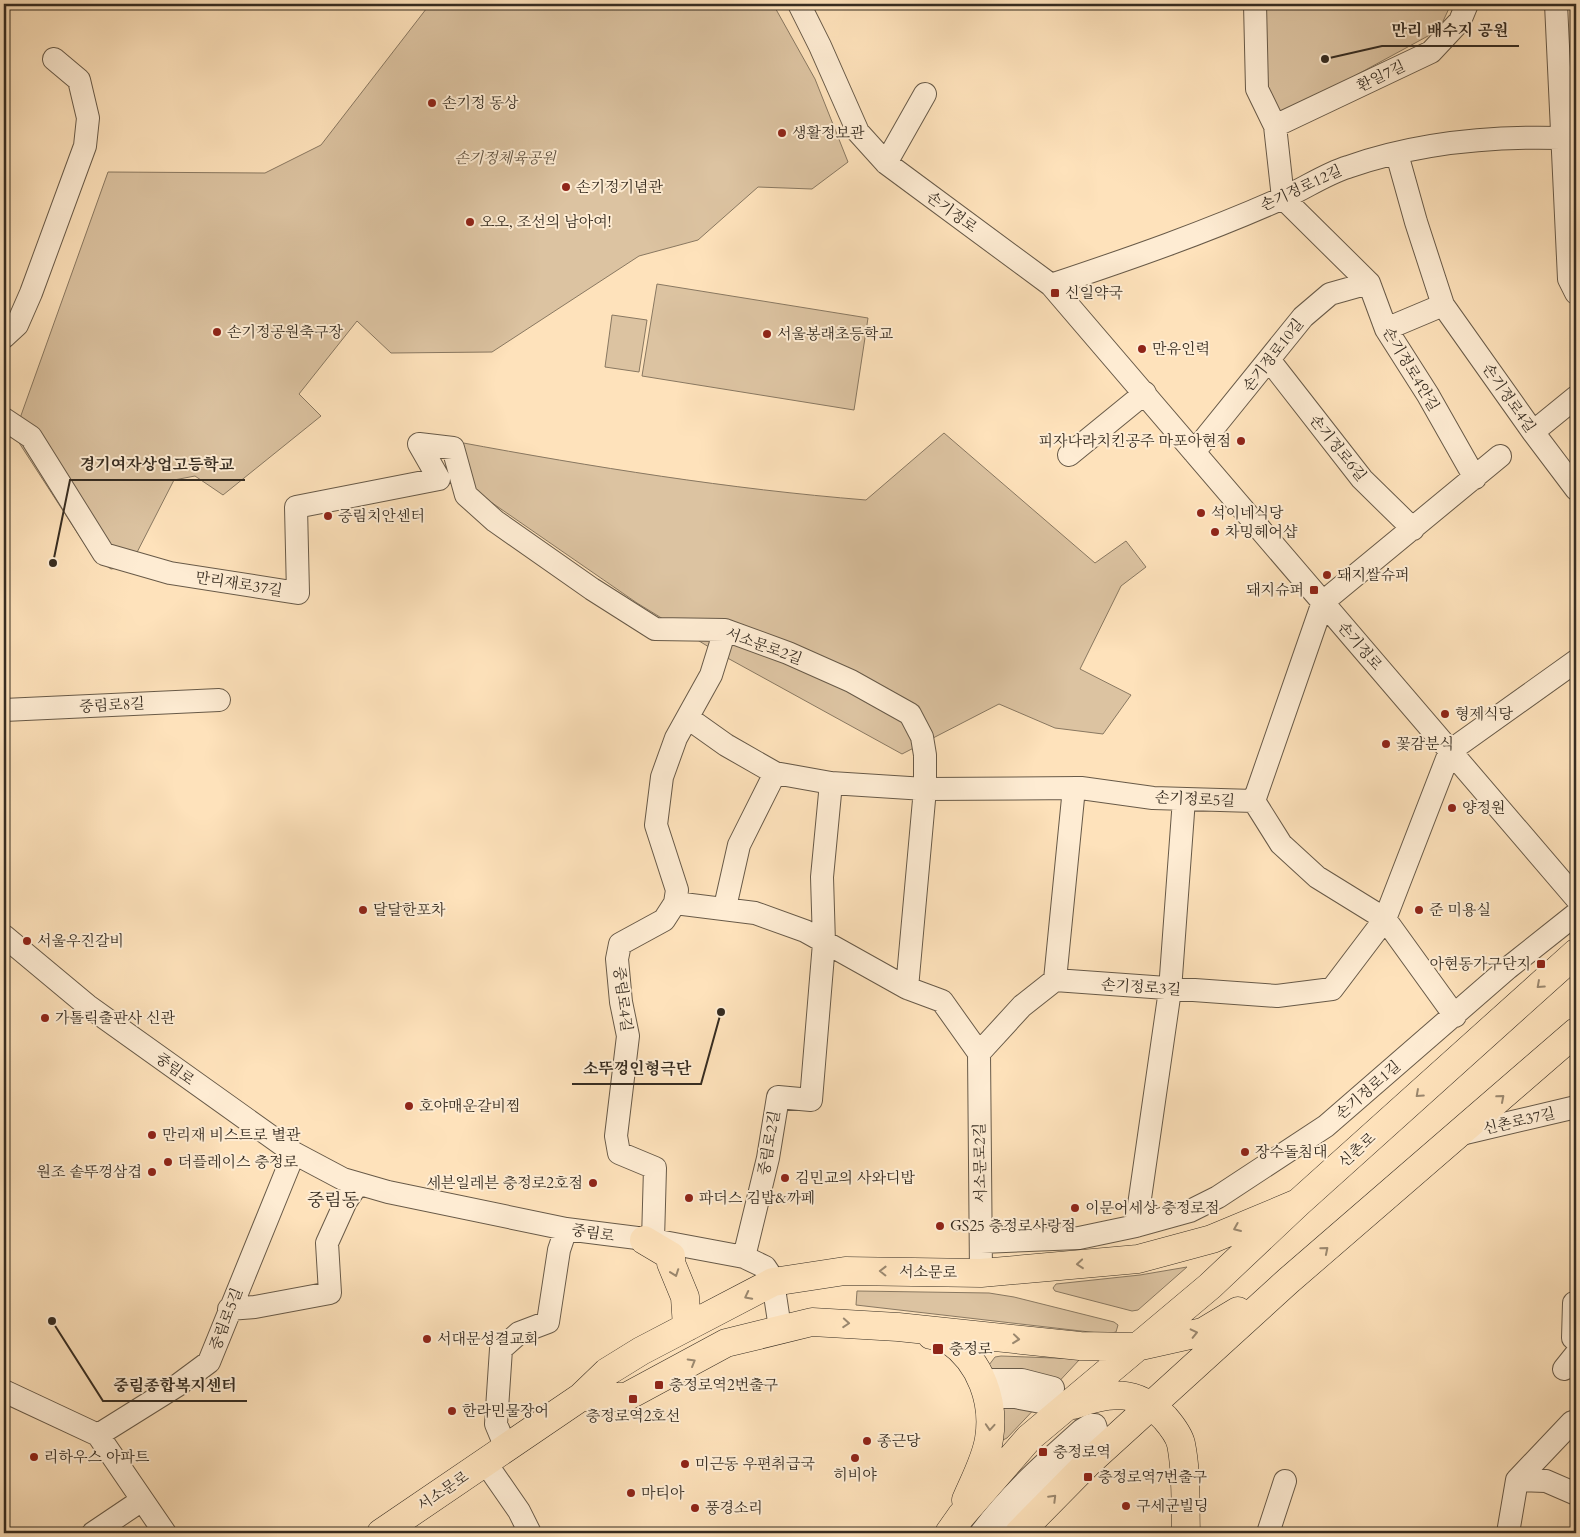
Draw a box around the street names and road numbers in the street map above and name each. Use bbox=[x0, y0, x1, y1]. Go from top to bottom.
street label: 환일7길 bbox=[1354, 56, 1408, 96]
street label: 손기정로12길 bbox=[1257, 160, 1345, 216]
street label: 손기정로 bbox=[923, 187, 982, 237]
street label: 손기정로10길 bbox=[1238, 314, 1308, 396]
street label: 손기정로4안길 bbox=[1378, 323, 1444, 415]
street label: 손기정로4길 bbox=[1478, 359, 1540, 437]
street label: 손기정로6길 bbox=[1305, 411, 1371, 485]
street label: 만리재로37길 bbox=[194, 567, 284, 601]
street label: 손기정로 bbox=[1333, 618, 1387, 675]
street label: 서소문로2길 bbox=[723, 623, 805, 669]
street label: 중림로8길 bbox=[79, 693, 145, 717]
street label: 손기정로5길 bbox=[1154, 787, 1236, 811]
street label: 중림로4길 bbox=[609, 965, 637, 1033]
street label: 손기정로3길 bbox=[1100, 974, 1182, 1000]
street label: 중림로 bbox=[152, 1048, 199, 1090]
street label: 손기정로1길 bbox=[1331, 1056, 1405, 1124]
street label: 신촌로37길 bbox=[1481, 1103, 1557, 1139]
street label: 중림로2길 bbox=[753, 1109, 785, 1177]
street label: 서소문로2길 bbox=[969, 1123, 991, 1203]
street label: 신촌로 bbox=[1334, 1128, 1380, 1172]
street label: 중림로 bbox=[570, 1220, 617, 1246]
street label: 서소문로 bbox=[899, 1261, 958, 1283]
street label: 중림로5길 bbox=[205, 1285, 247, 1353]
street label: 서소문로 bbox=[413, 1466, 473, 1515]

